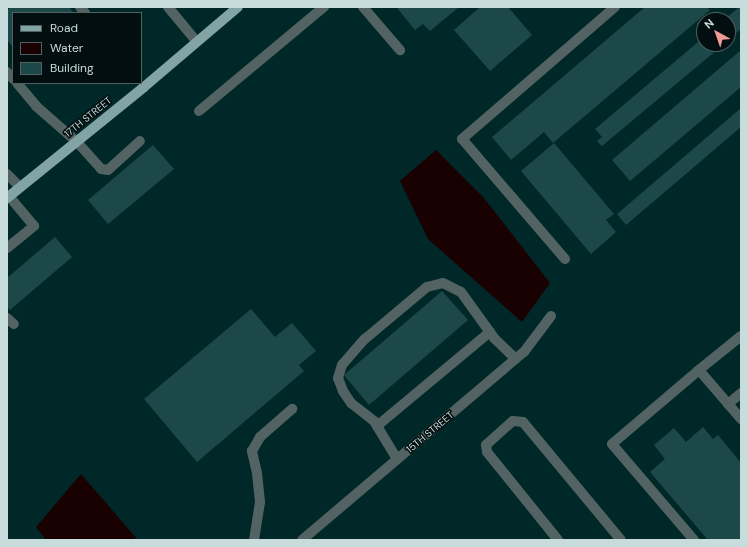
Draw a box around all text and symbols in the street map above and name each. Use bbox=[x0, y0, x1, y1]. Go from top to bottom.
legend bbox=[12, 12, 142, 84]
north arrow bbox=[696, 12, 736, 52]
text: N bbox=[701, 16, 717, 32]
text: Road bbox=[50, 20, 78, 36]
text: Water bbox=[50, 40, 83, 56]
text: Building bbox=[50, 60, 94, 76]
street label: 17TH STREET bbox=[62, 94, 114, 140]
street label: 15TH STREET bbox=[404, 409, 456, 455]

